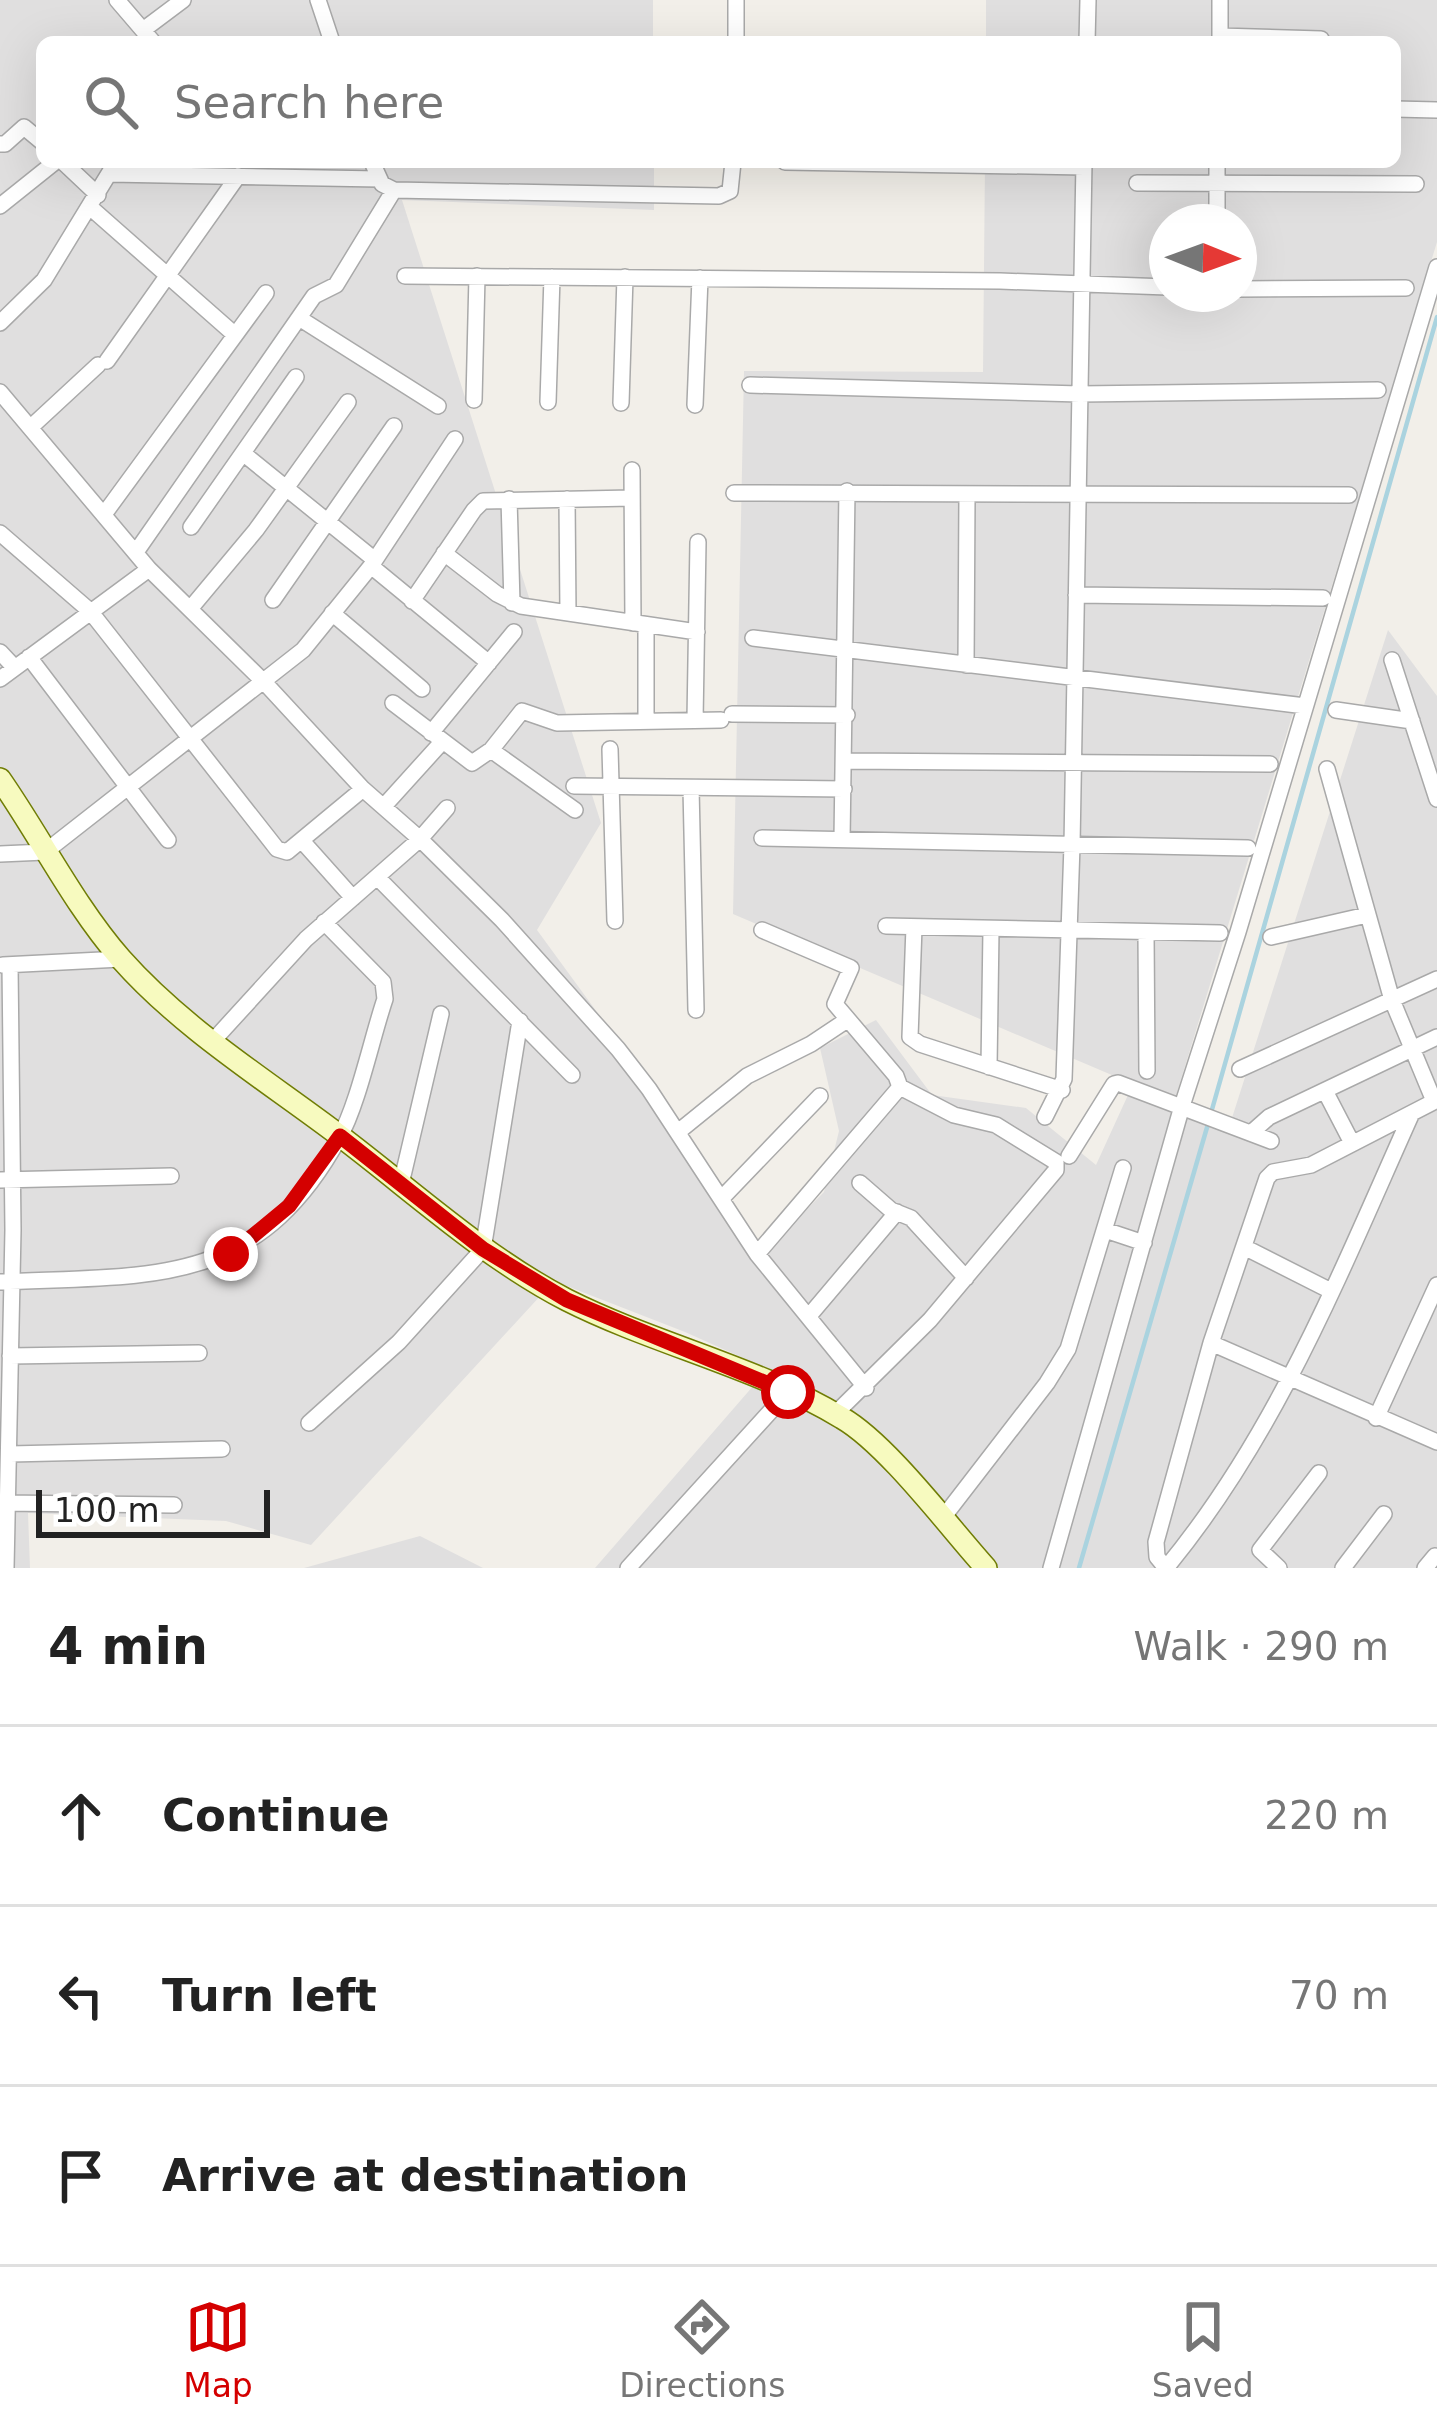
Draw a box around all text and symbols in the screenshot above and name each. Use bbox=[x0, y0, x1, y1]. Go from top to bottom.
search box bbox=[36, 36, 1401, 168]
icon: search bbox=[78, 69, 144, 135]
text: Search here bbox=[174, 76, 444, 129]
north arrow bbox=[1149, 204, 1257, 312]
route end bbox=[204, 1227, 258, 1281]
route start bbox=[761, 1365, 815, 1419]
scale bar bbox=[36, 1484, 270, 1537]
text: 100 m bbox=[54, 1491, 160, 1530]
text: 4 min bbox=[48, 1617, 208, 1676]
text: Walk · 290 m bbox=[1134, 1624, 1389, 1669]
icon: ahead bbox=[48, 1783, 114, 1849]
text: Continue bbox=[162, 1789, 390, 1842]
text: 220 m bbox=[1264, 1793, 1389, 1838]
icon: left bbox=[48, 1963, 114, 2029]
text: Turn left bbox=[162, 1969, 377, 2022]
text: 70 m bbox=[1289, 1973, 1389, 2018]
icon: arrive bbox=[48, 2143, 114, 2209]
text: Arrive at destination bbox=[162, 2149, 688, 2202]
tab: Map bbox=[183, 2294, 253, 2405]
tab: Directions bbox=[619, 2294, 785, 2405]
tab: Saved bbox=[1152, 2294, 1254, 2405]

